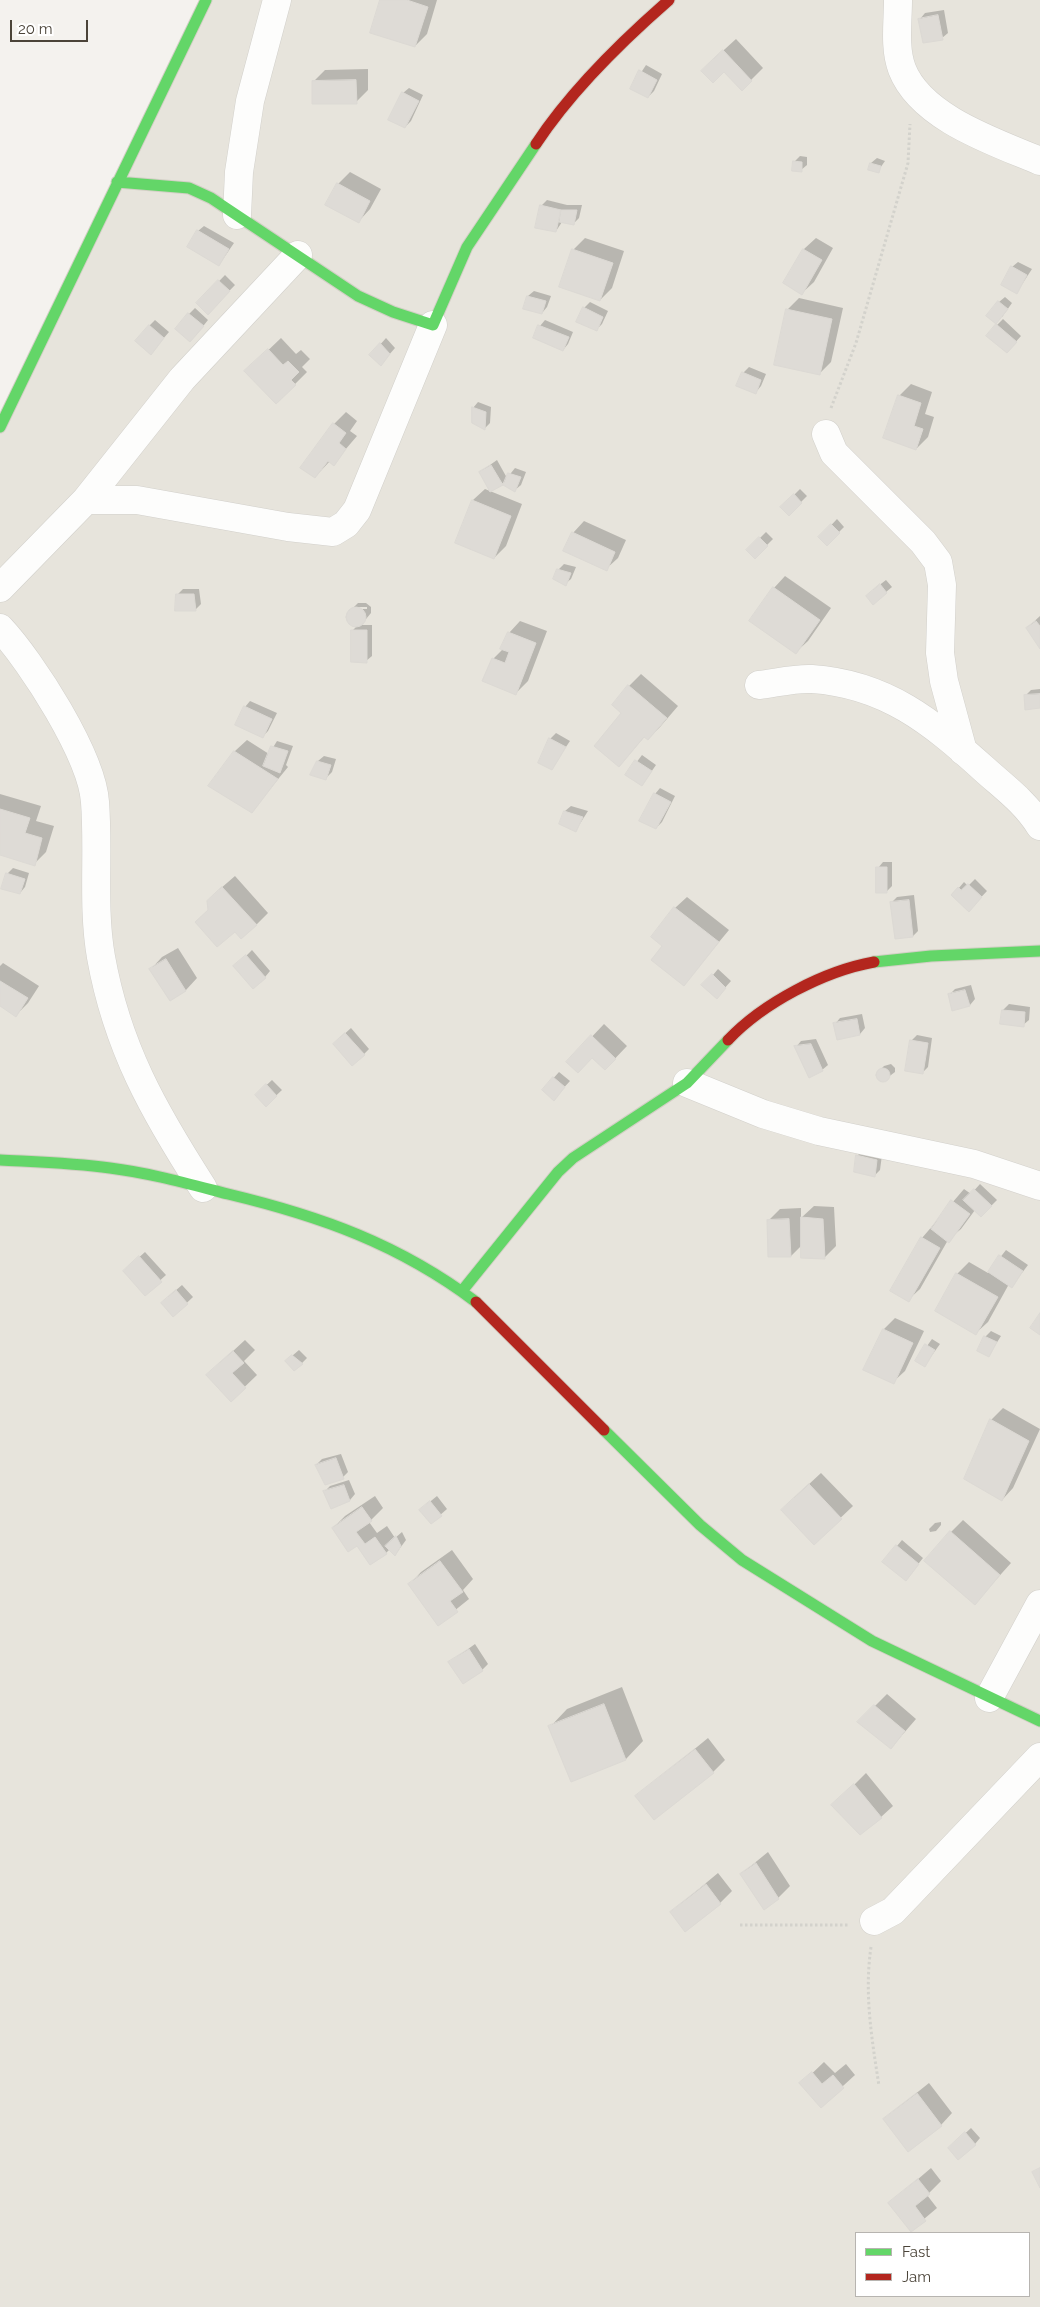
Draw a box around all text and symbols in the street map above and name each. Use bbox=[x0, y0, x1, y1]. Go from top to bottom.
scale bar bbox=[12, 10, 90, 42]
text: 20 m bbox=[18, 20, 53, 38]
legend bbox=[855, 2232, 1030, 2297]
text: Fast bbox=[902, 2243, 930, 2261]
text: Jam bbox=[902, 2268, 931, 2286]

